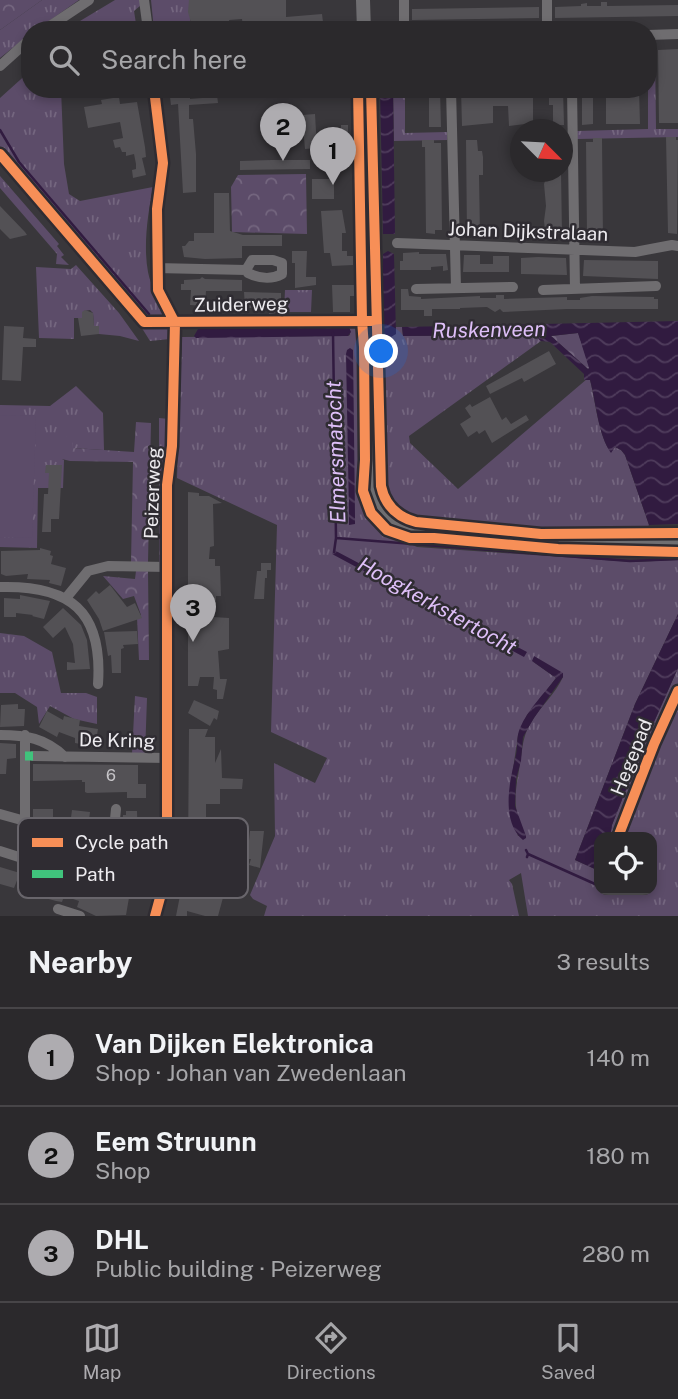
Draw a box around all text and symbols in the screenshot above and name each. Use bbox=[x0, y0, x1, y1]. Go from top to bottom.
search box bbox=[21, 21, 657, 98]
icon: search bbox=[45, 41, 83, 79]
text: Search here bbox=[101, 44, 247, 75]
pin: 2 bbox=[260, 103, 306, 161]
north arrow bbox=[510, 119, 573, 182]
pin: 1 bbox=[310, 127, 356, 185]
street label: Johan Dijkstralaan bbox=[447, 217, 609, 245]
street label: Zuiderweg bbox=[193, 292, 289, 316]
water label: Ruskenveen bbox=[432, 316, 546, 343]
your location bbox=[364, 334, 398, 368]
water label: Elmersmatocht bbox=[321, 380, 350, 524]
street label: Peizerweg bbox=[139, 446, 165, 539]
water label: Hoogkerkstertocht bbox=[353, 552, 521, 660]
pin: 3 bbox=[170, 584, 216, 642]
street label: Hegepad bbox=[606, 716, 656, 798]
street label: De Kring bbox=[79, 728, 156, 752]
house number: 6 bbox=[106, 766, 116, 785]
legend bbox=[18, 818, 248, 898]
text: Cycle path bbox=[75, 831, 168, 853]
map controls bbox=[594, 832, 657, 895]
button: locate bbox=[594, 832, 657, 895]
text: Path bbox=[75, 863, 115, 885]
text: Nearby bbox=[28, 944, 132, 980]
text: 3 results bbox=[556, 948, 650, 975]
text: Van Dijken Elektronica bbox=[95, 1028, 374, 1059]
text: 1 bbox=[46, 1044, 56, 1071]
text: 140 m bbox=[587, 1044, 650, 1071]
text: Shop · Johan van Zwedenlaan bbox=[95, 1059, 407, 1086]
text: Eem Struunn bbox=[95, 1126, 257, 1157]
text: 2 bbox=[44, 1142, 58, 1169]
text: 180 m bbox=[586, 1142, 650, 1169]
text: Shop bbox=[95, 1157, 150, 1184]
text: DHL bbox=[95, 1224, 149, 1255]
text: 3 bbox=[43, 1240, 59, 1267]
text: 280 m bbox=[582, 1240, 650, 1267]
text: Public building · Peizerweg bbox=[95, 1255, 382, 1282]
tab: Map bbox=[83, 1319, 121, 1383]
tab: Directions bbox=[286, 1319, 376, 1383]
tab: Saved bbox=[541, 1319, 595, 1383]

